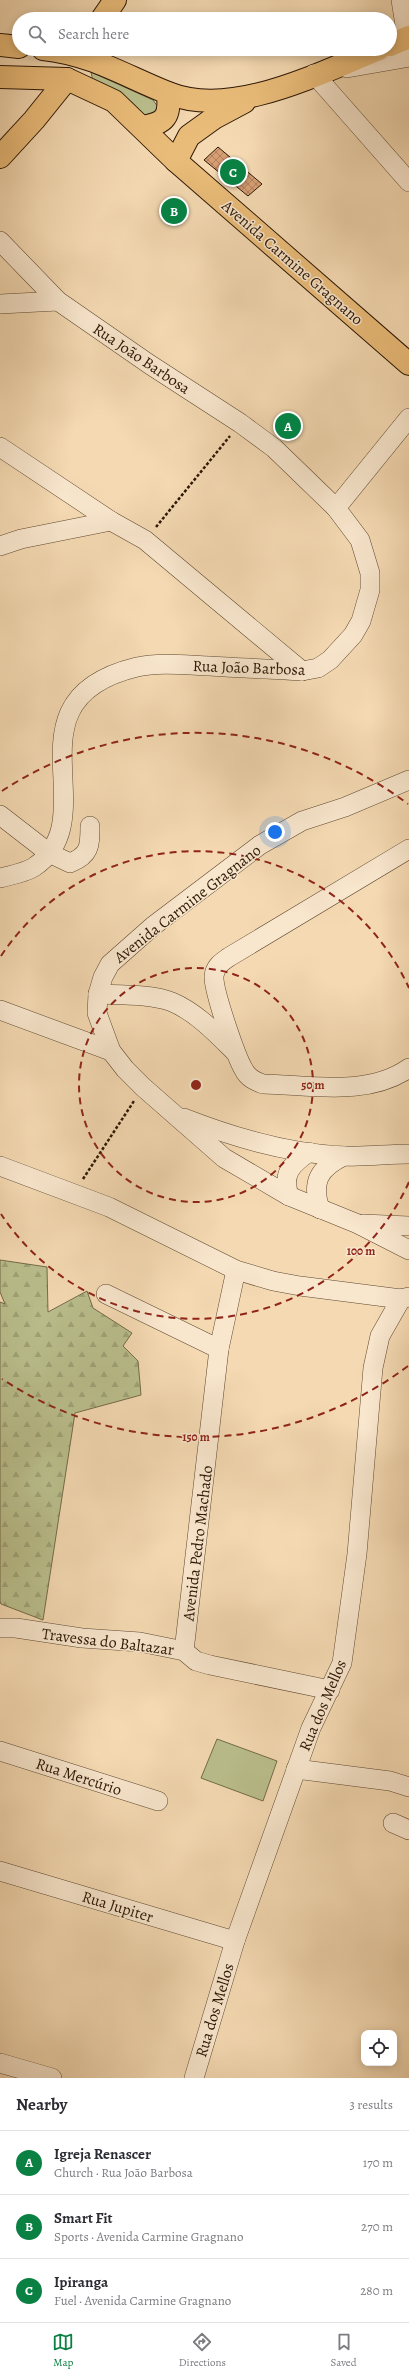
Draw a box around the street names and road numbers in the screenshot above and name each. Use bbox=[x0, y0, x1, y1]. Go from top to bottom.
street label: Avenida Carmine Gragnano bbox=[216, 194, 368, 330]
street label: Rua João Barbosa bbox=[89, 318, 195, 400]
street label: Rua João Barbosa bbox=[192, 655, 306, 681]
street label: Avenida Carmine Gragnano bbox=[109, 839, 266, 969]
street label: Avenida Pedro Machado bbox=[177, 1464, 218, 1623]
street label: Travessa do Baltazar bbox=[40, 1623, 175, 1661]
street label: Rua dos Mellos bbox=[294, 1656, 352, 1754]
street label: Rua Mercúrio bbox=[33, 1753, 124, 1801]
street label: Rua Jupiter bbox=[79, 1886, 156, 1928]
street label: Rua dos Mellos bbox=[190, 1961, 240, 2060]

